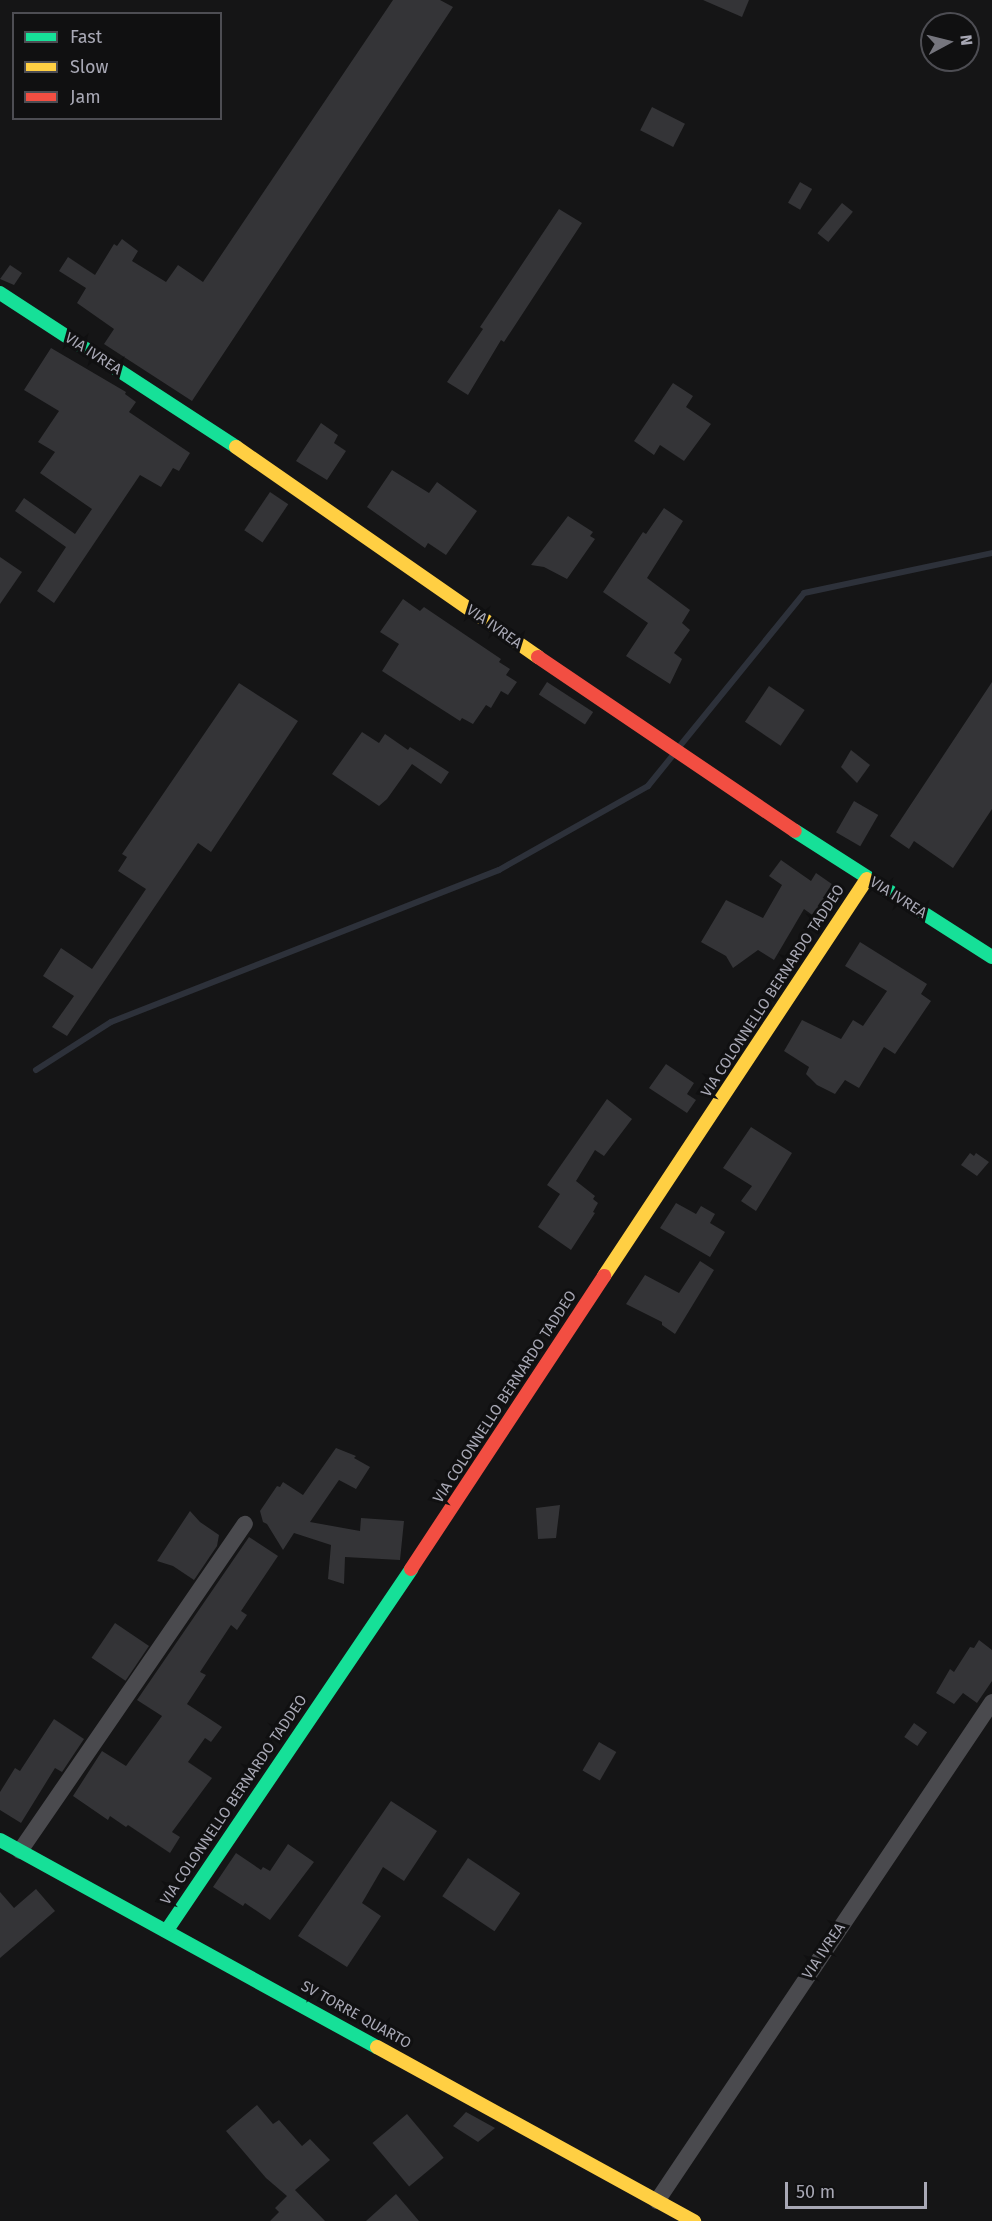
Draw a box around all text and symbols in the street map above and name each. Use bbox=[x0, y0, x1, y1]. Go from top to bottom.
legend bbox=[12, 12, 222, 120]
north arrow bbox=[920, 12, 980, 72]
text: Fast bbox=[70, 26, 102, 48]
text: N bbox=[956, 34, 976, 46]
text: Slow bbox=[70, 56, 108, 78]
text: Jam bbox=[70, 86, 101, 108]
street label: VIA IVREA bbox=[61, 329, 125, 379]
street label: VIA IVREA bbox=[463, 601, 525, 653]
street label: VIA IVREA bbox=[866, 873, 930, 923]
street label: VIA COLONNELLO BERNARDO TADDEO bbox=[698, 882, 848, 1100]
street label: VIA COLONNELLO BERNARDO TADDEO bbox=[430, 1288, 580, 1506]
street label: VIA COLONNELLO BERNARDO TADDEO bbox=[157, 1692, 311, 1908]
street label: VIA IVREA bbox=[799, 1920, 849, 1982]
street label: SV TORRE QUARTO bbox=[298, 1977, 414, 2053]
scale bar bbox=[788, 2170, 930, 2208]
text: 50 m bbox=[796, 2181, 835, 2203]

